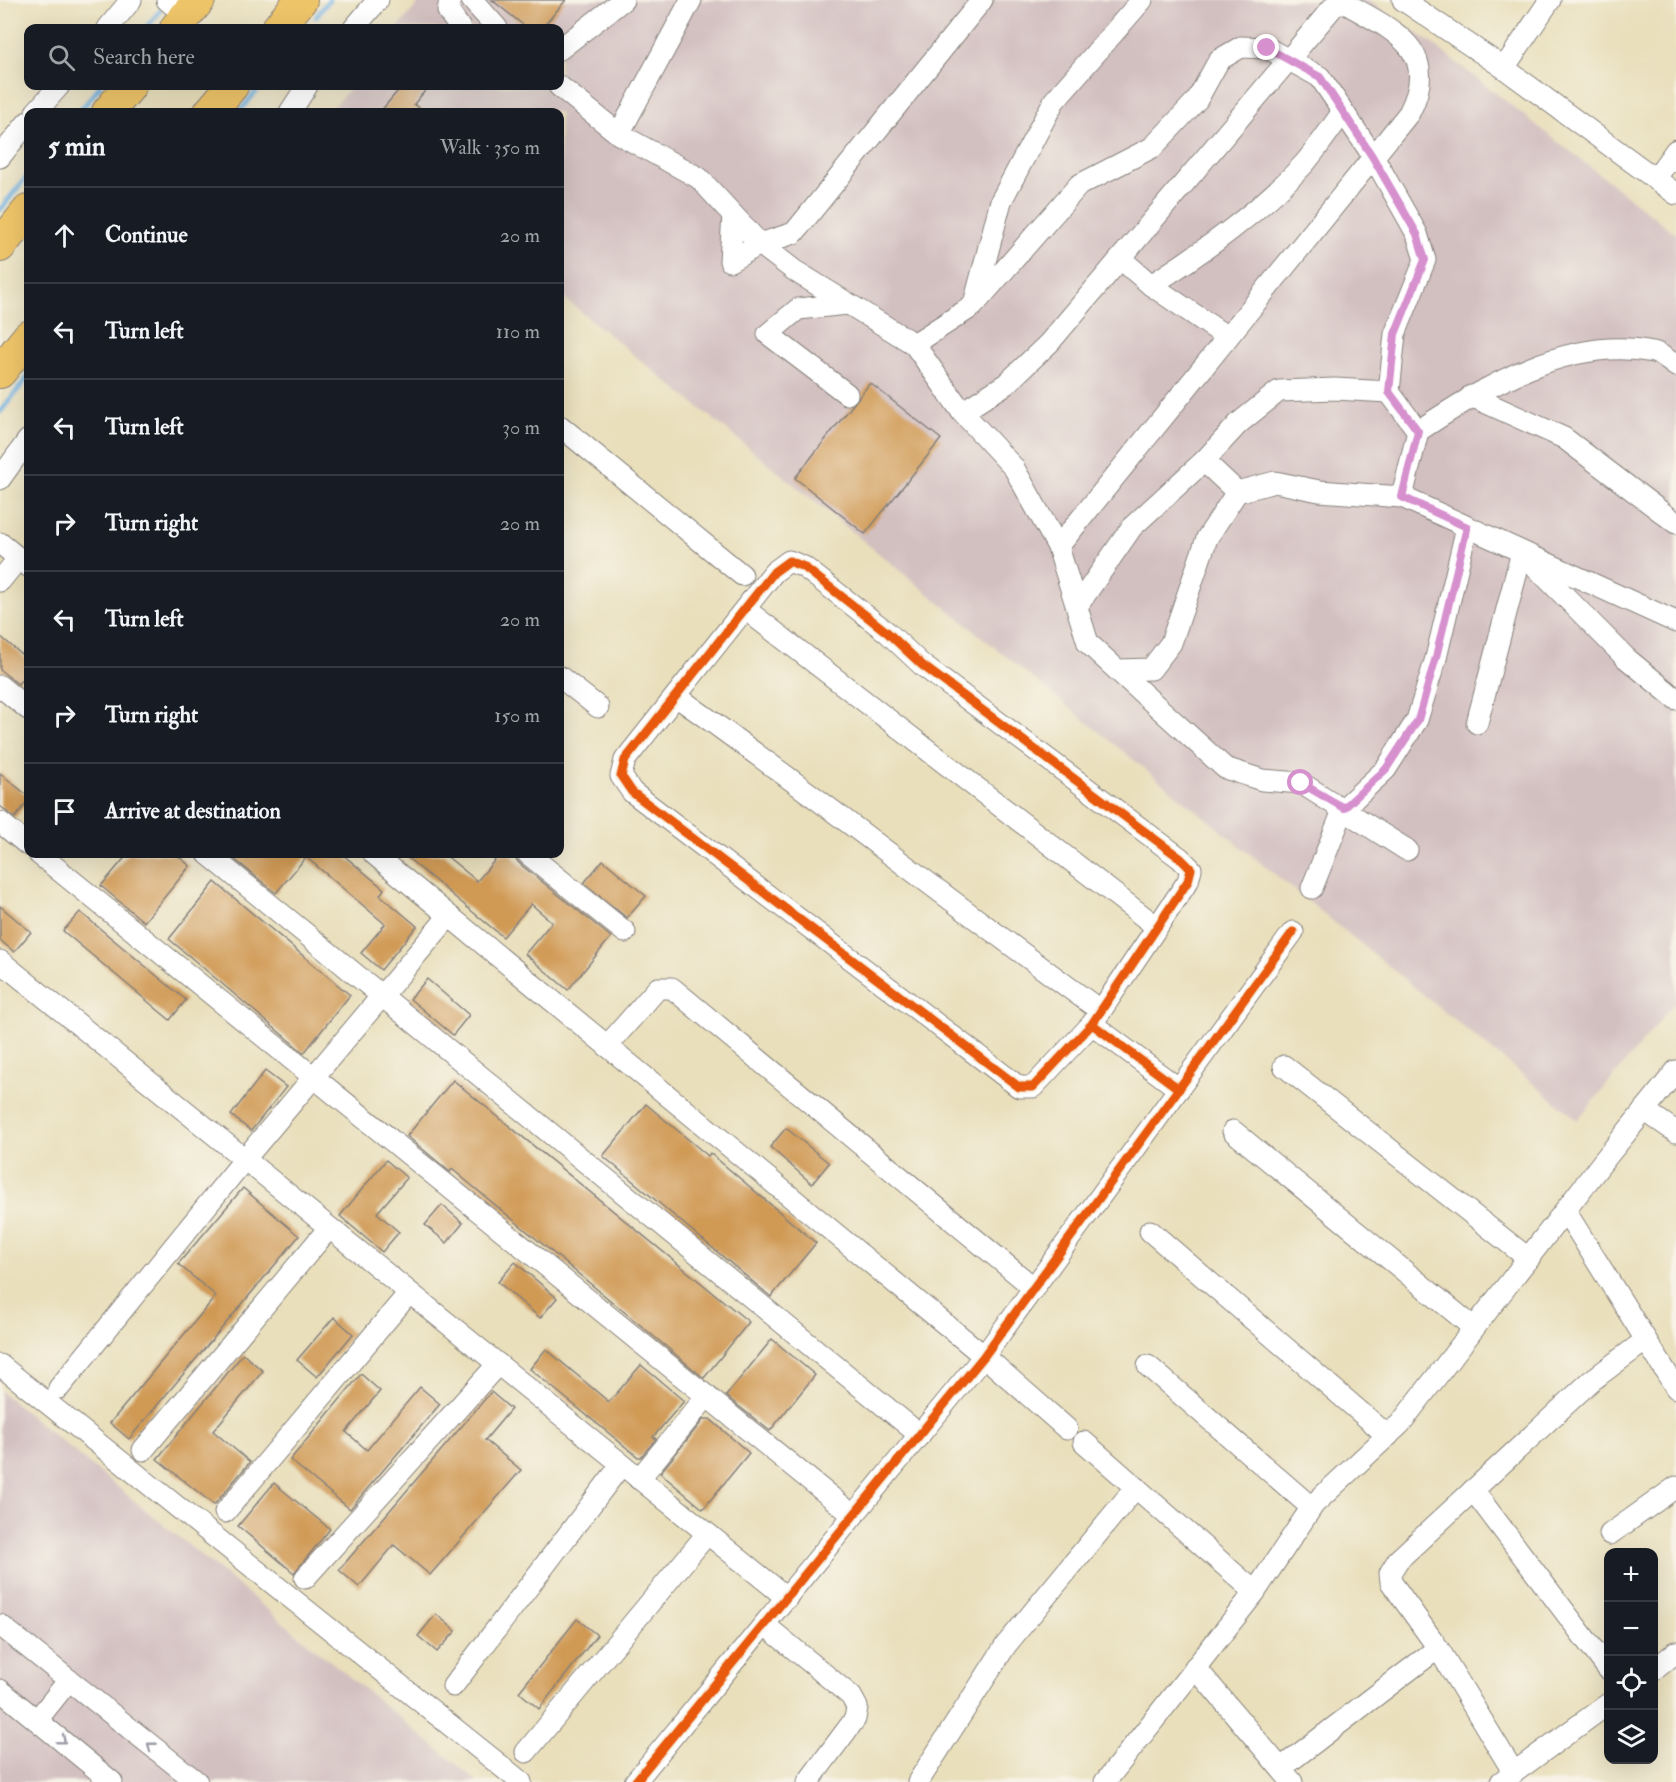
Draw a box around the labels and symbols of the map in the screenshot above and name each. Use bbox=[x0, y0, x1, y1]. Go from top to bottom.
route end bbox=[1253, 34, 1279, 60]
route start bbox=[1287, 769, 1313, 795]
one-way arrow bbox=[55, 1733, 66, 1744]
one-way arrow bbox=[147, 1742, 158, 1753]

